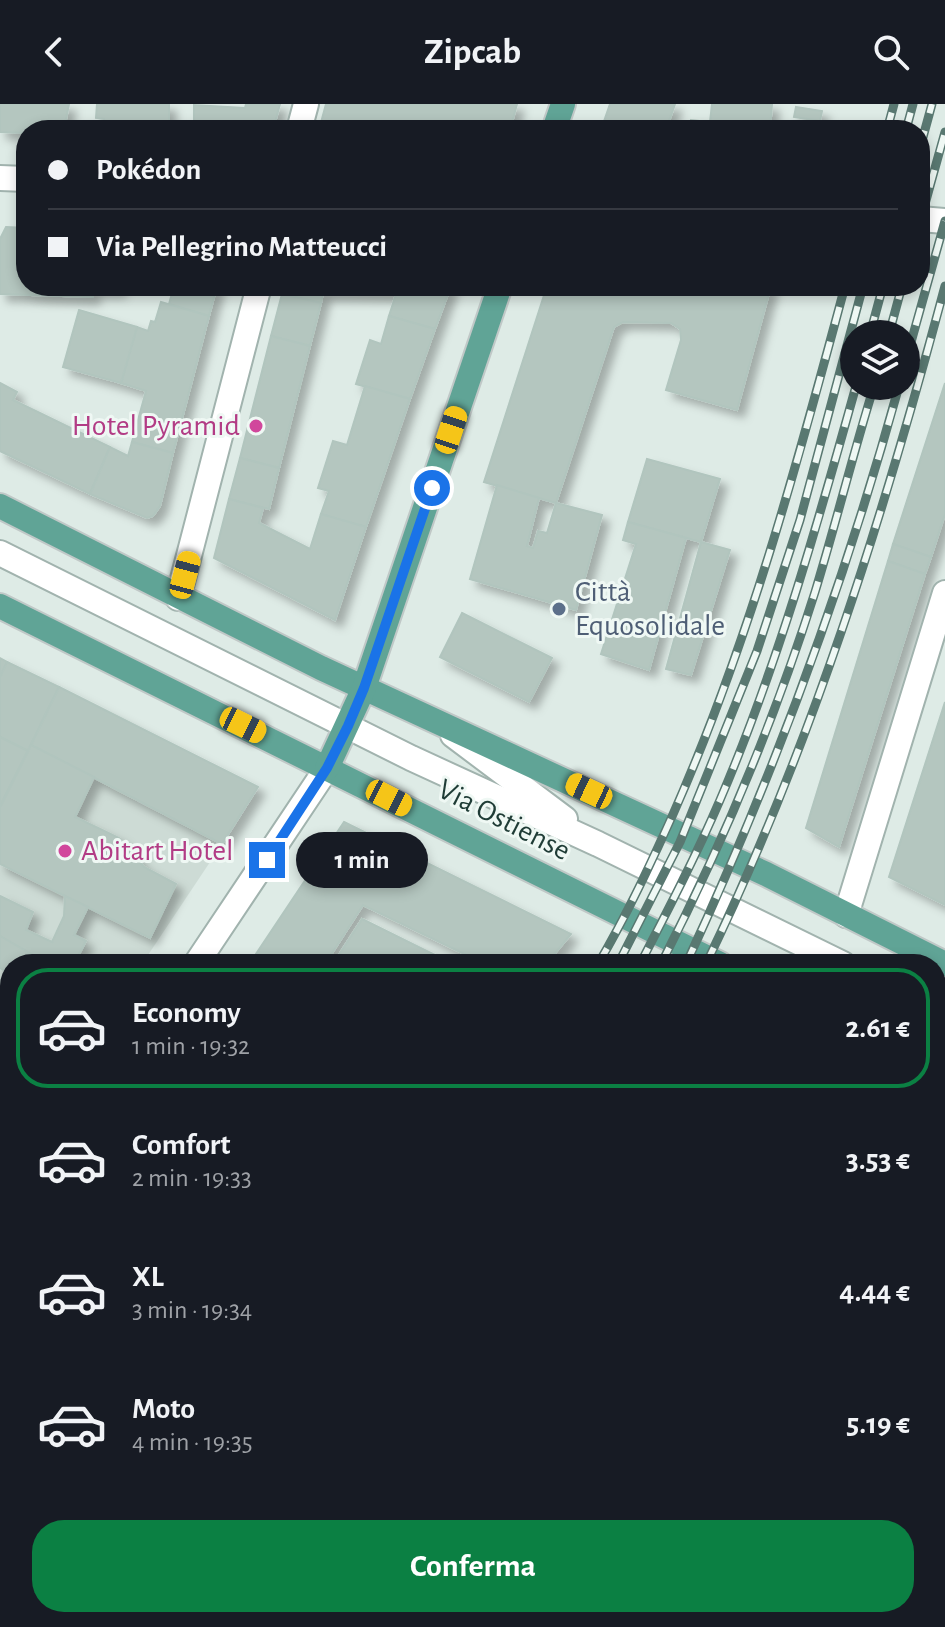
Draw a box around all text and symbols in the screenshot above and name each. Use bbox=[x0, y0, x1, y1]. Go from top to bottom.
icon: back bbox=[32, 30, 76, 74]
icon: search bbox=[869, 30, 913, 74]
text: Zipcab bbox=[424, 34, 521, 70]
text: Pokédon bbox=[96, 155, 201, 185]
text: Via Pellegrino Matteucci bbox=[96, 232, 387, 262]
map controls bbox=[840, 320, 920, 400]
button: layers bbox=[840, 320, 920, 400]
car bbox=[432, 403, 470, 457]
place label: Hotel Pyramid bbox=[72, 411, 240, 441]
marker: Hotel Pyramid bbox=[247, 417, 265, 435]
route start bbox=[414, 470, 450, 506]
car bbox=[167, 549, 203, 601]
place label: Città Equosolidale bbox=[575, 577, 725, 641]
marker: Città Equosolidale bbox=[550, 600, 568, 618]
car bbox=[216, 704, 270, 746]
car bbox=[562, 770, 616, 812]
street label: Via Ostiense bbox=[433, 774, 575, 866]
car bbox=[362, 776, 416, 820]
callout: 1 min bbox=[295, 832, 427, 888]
place label: Abitart Hotel bbox=[81, 836, 233, 866]
marker: Abitart Hotel bbox=[56, 842, 74, 860]
route end bbox=[249, 842, 285, 878]
text: 1 min bbox=[335, 847, 389, 873]
icon: car bbox=[36, 992, 108, 1064]
text: Economy bbox=[132, 998, 241, 1028]
text: 2.61 € bbox=[845, 1013, 910, 1043]
text: 1 min · 19:32 bbox=[132, 1033, 250, 1059]
icon: car bbox=[36, 1124, 108, 1196]
text: Comfort bbox=[132, 1130, 231, 1160]
text: 3.53 € bbox=[846, 1145, 910, 1175]
text: 2 min · 19:33 bbox=[132, 1165, 252, 1191]
icon: car bbox=[36, 1256, 108, 1328]
text: XL bbox=[132, 1262, 164, 1292]
text: 4.44 € bbox=[839, 1277, 910, 1307]
text: 3 min · 19:34 bbox=[132, 1297, 252, 1323]
icon: car bbox=[36, 1388, 108, 1460]
text: Moto bbox=[132, 1394, 195, 1424]
text: 5.19 € bbox=[846, 1409, 910, 1439]
text: 4 min · 19:35 bbox=[132, 1429, 253, 1455]
button: Conferma bbox=[32, 1520, 914, 1612]

